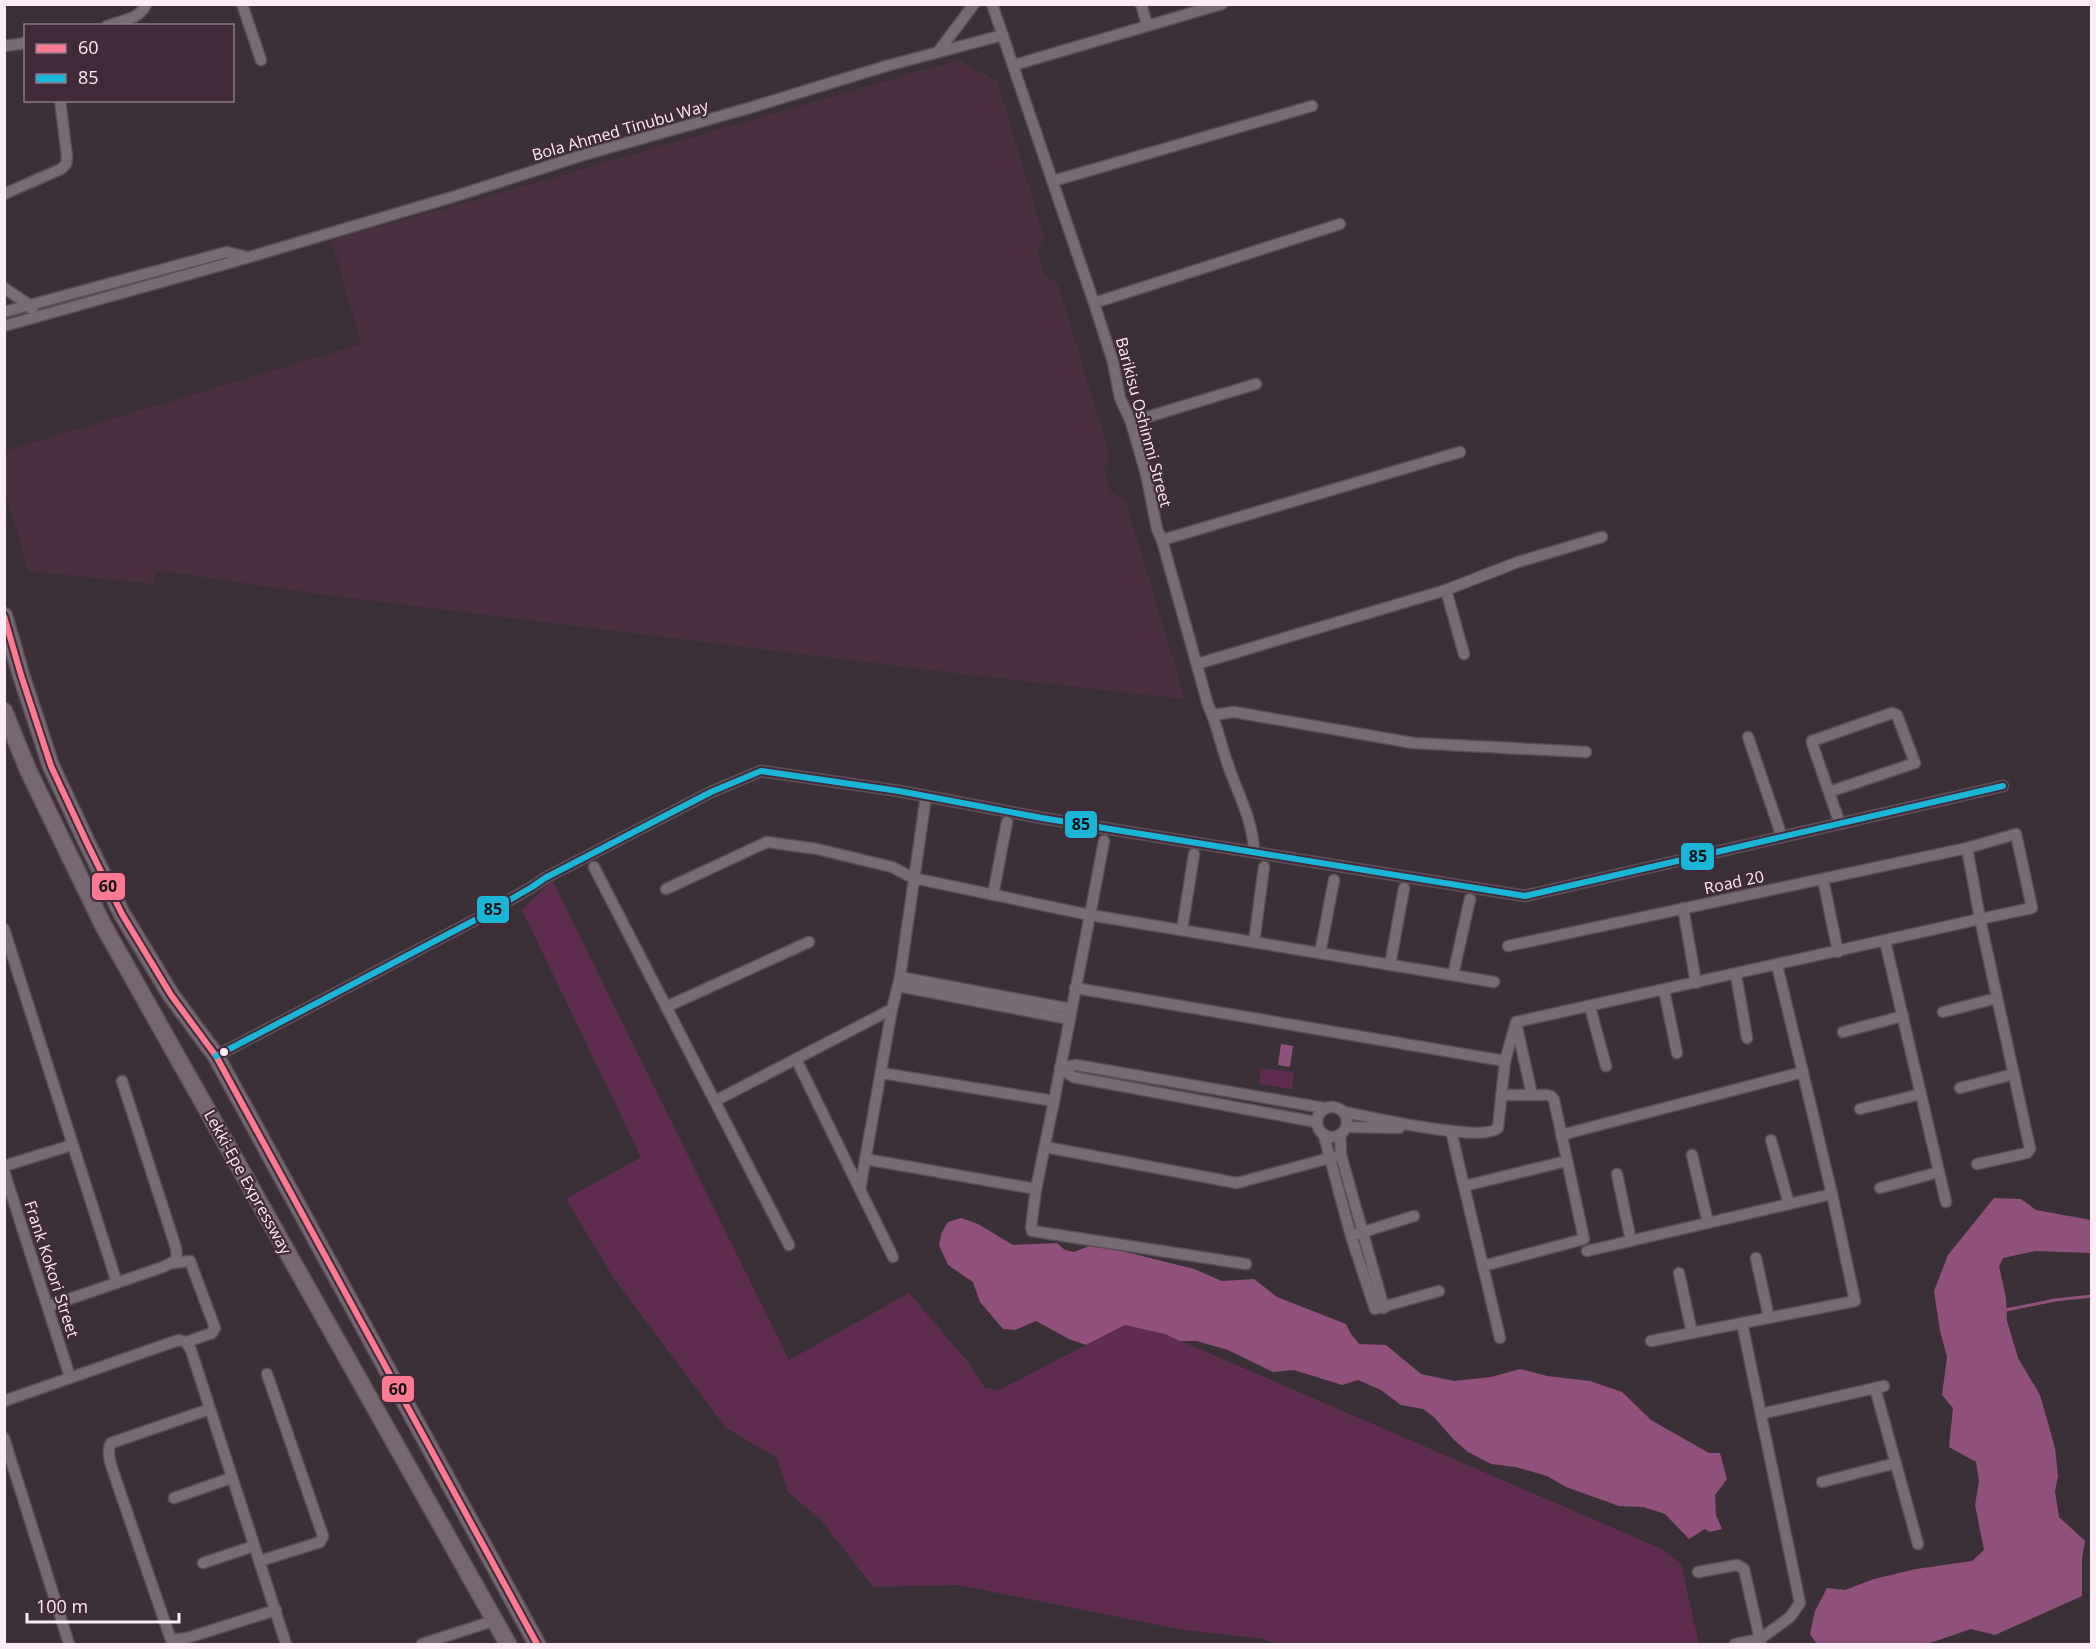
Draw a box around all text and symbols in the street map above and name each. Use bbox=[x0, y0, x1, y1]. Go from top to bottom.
legend bbox=[24, 24, 234, 102]
text: 60 bbox=[78, 35, 99, 59]
text: 85 bbox=[78, 65, 99, 89]
street label: Bola Ahmed Tinubu Way bbox=[529, 94, 712, 166]
street label: Barikisu Oshinmi Street bbox=[1111, 334, 1177, 510]
line badge: 85 bbox=[1064, 810, 1098, 839]
text: 85 bbox=[1072, 813, 1090, 835]
line badge: 85 bbox=[1680, 842, 1715, 871]
text: 85 bbox=[1689, 845, 1707, 867]
street label: Road 20 bbox=[1702, 865, 1766, 899]
line badge: 60 bbox=[91, 872, 126, 901]
text: 60 bbox=[99, 875, 117, 897]
line badge: 85 bbox=[476, 895, 510, 924]
text: 85 bbox=[484, 898, 502, 920]
unlabelled marker bbox=[218, 1046, 230, 1058]
street label: Lekki-Epe Expressway bbox=[199, 1106, 297, 1259]
street label: Frank Kokori Street bbox=[19, 1198, 85, 1341]
line badge: 60 bbox=[381, 1375, 415, 1403]
text: 60 bbox=[389, 1378, 407, 1400]
scale bar bbox=[27, 1586, 178, 1624]
text: 100 m bbox=[36, 1594, 88, 1618]

